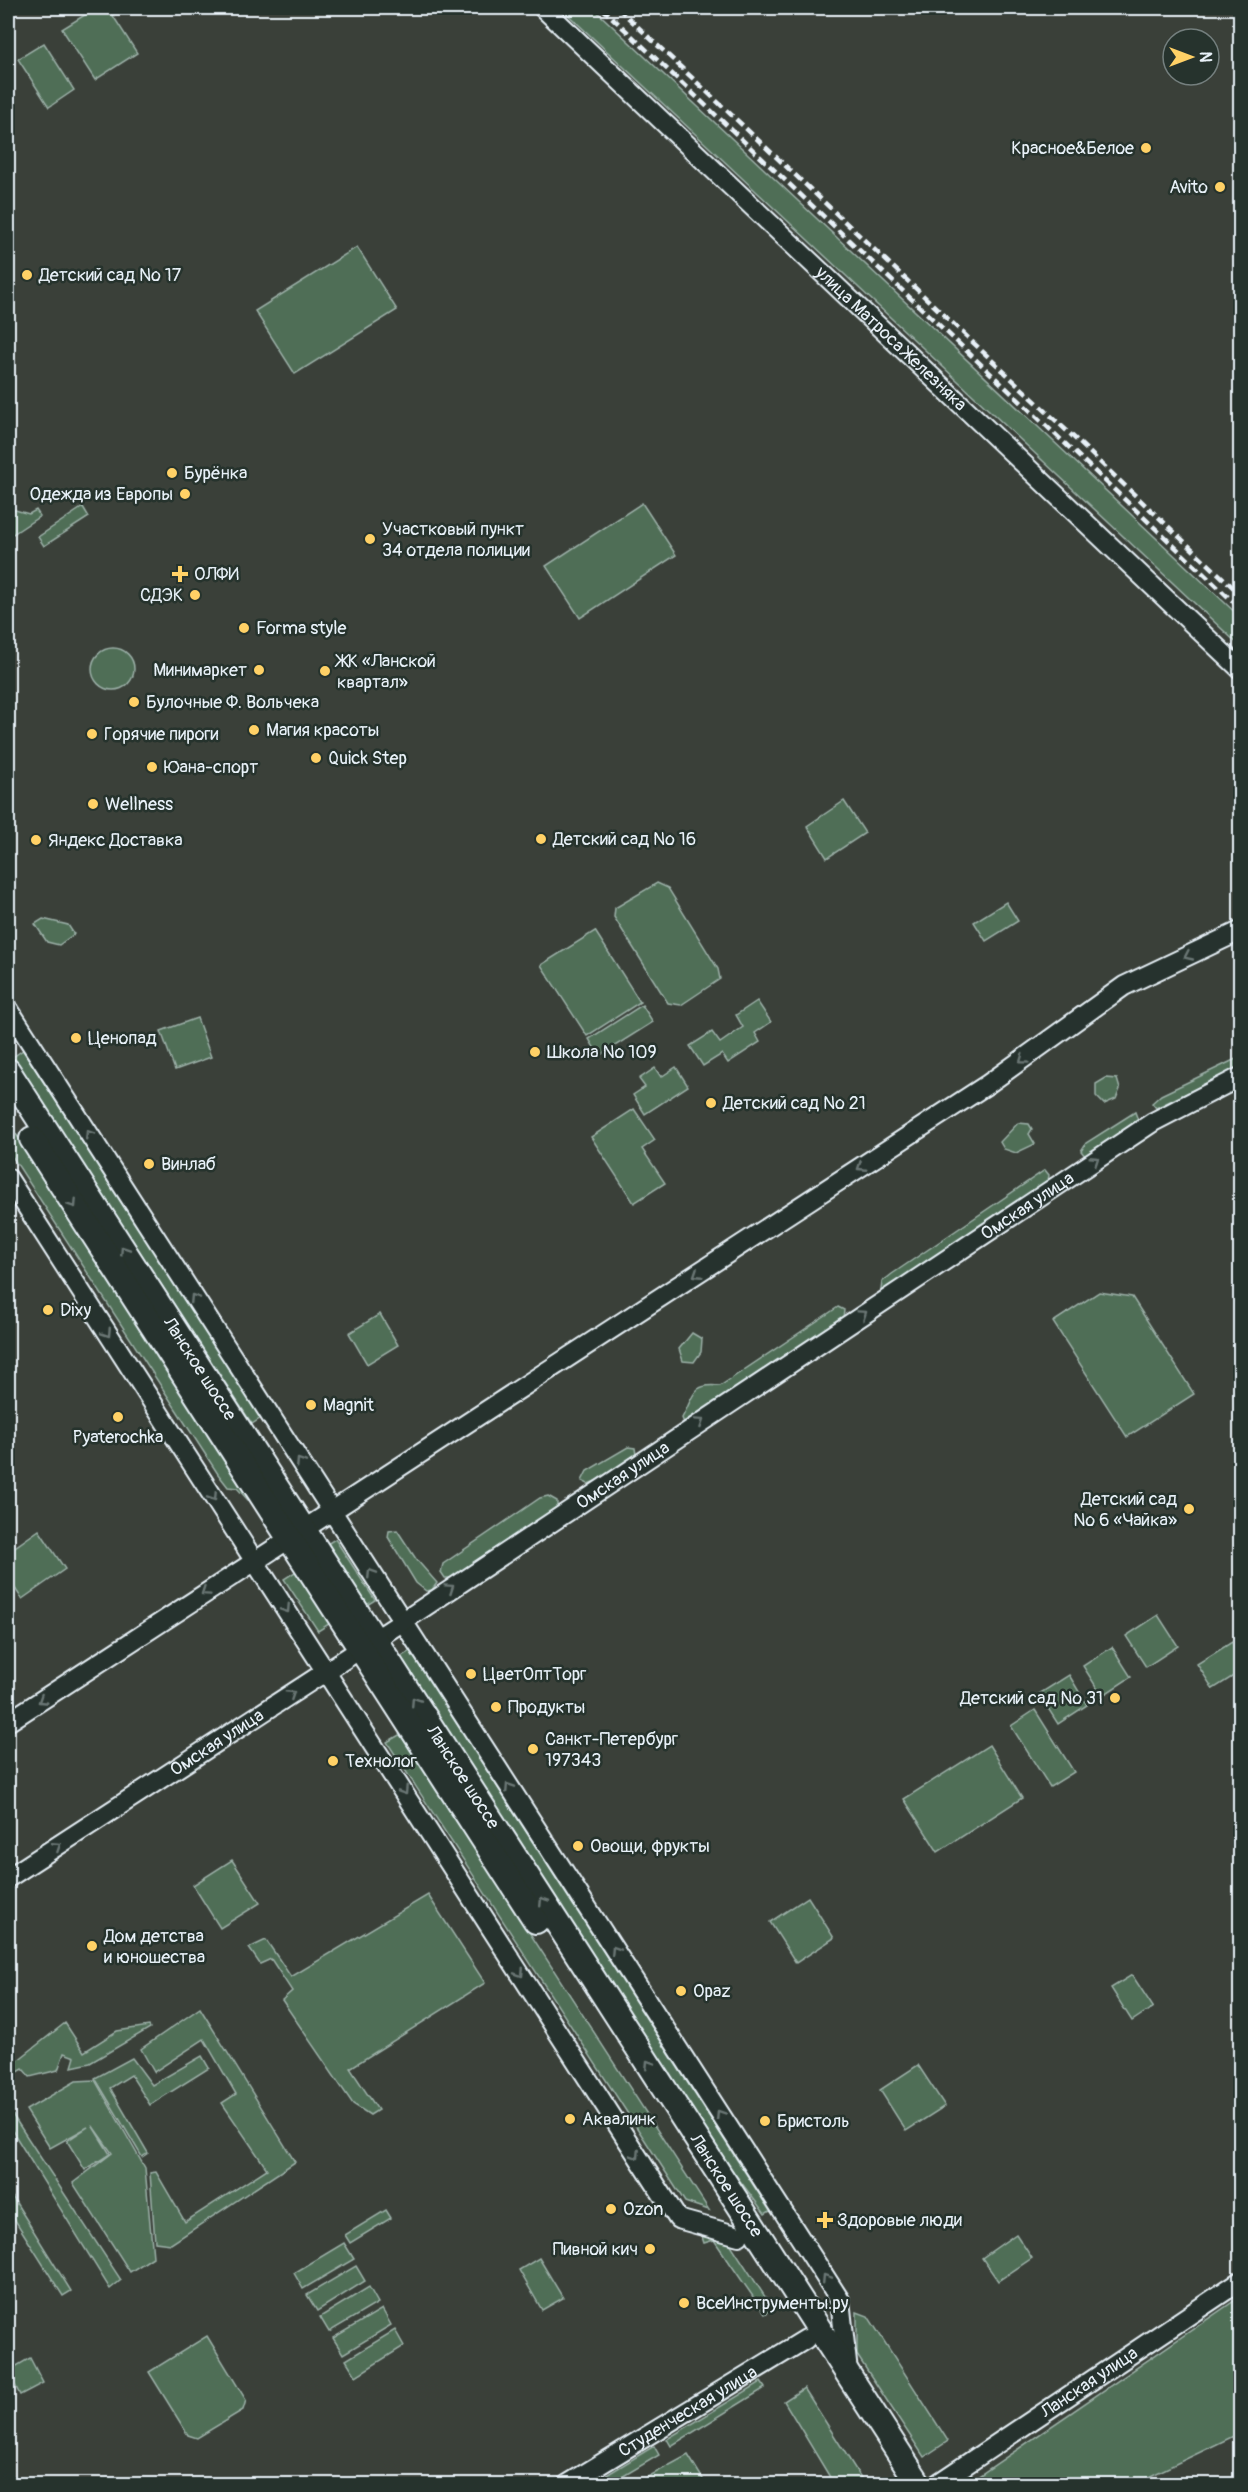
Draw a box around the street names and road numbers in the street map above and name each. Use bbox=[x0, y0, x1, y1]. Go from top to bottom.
street label: улица Матроса Железняка bbox=[810, 260, 972, 416]
street label: Омская улица bbox=[976, 1166, 1078, 1245]
street label: Ланское шоссе bbox=[157, 1312, 242, 1425]
street label: Омская улица bbox=[572, 1436, 674, 1514]
street label: Омская улица bbox=[166, 1703, 268, 1781]
street label: Ланское шоссе bbox=[421, 1720, 505, 1833]
street label: Ланское шоссе bbox=[684, 2129, 768, 2242]
street label: Ланская улица bbox=[1035, 2341, 1142, 2423]
street label: Студенческая улица bbox=[614, 2360, 761, 2462]

